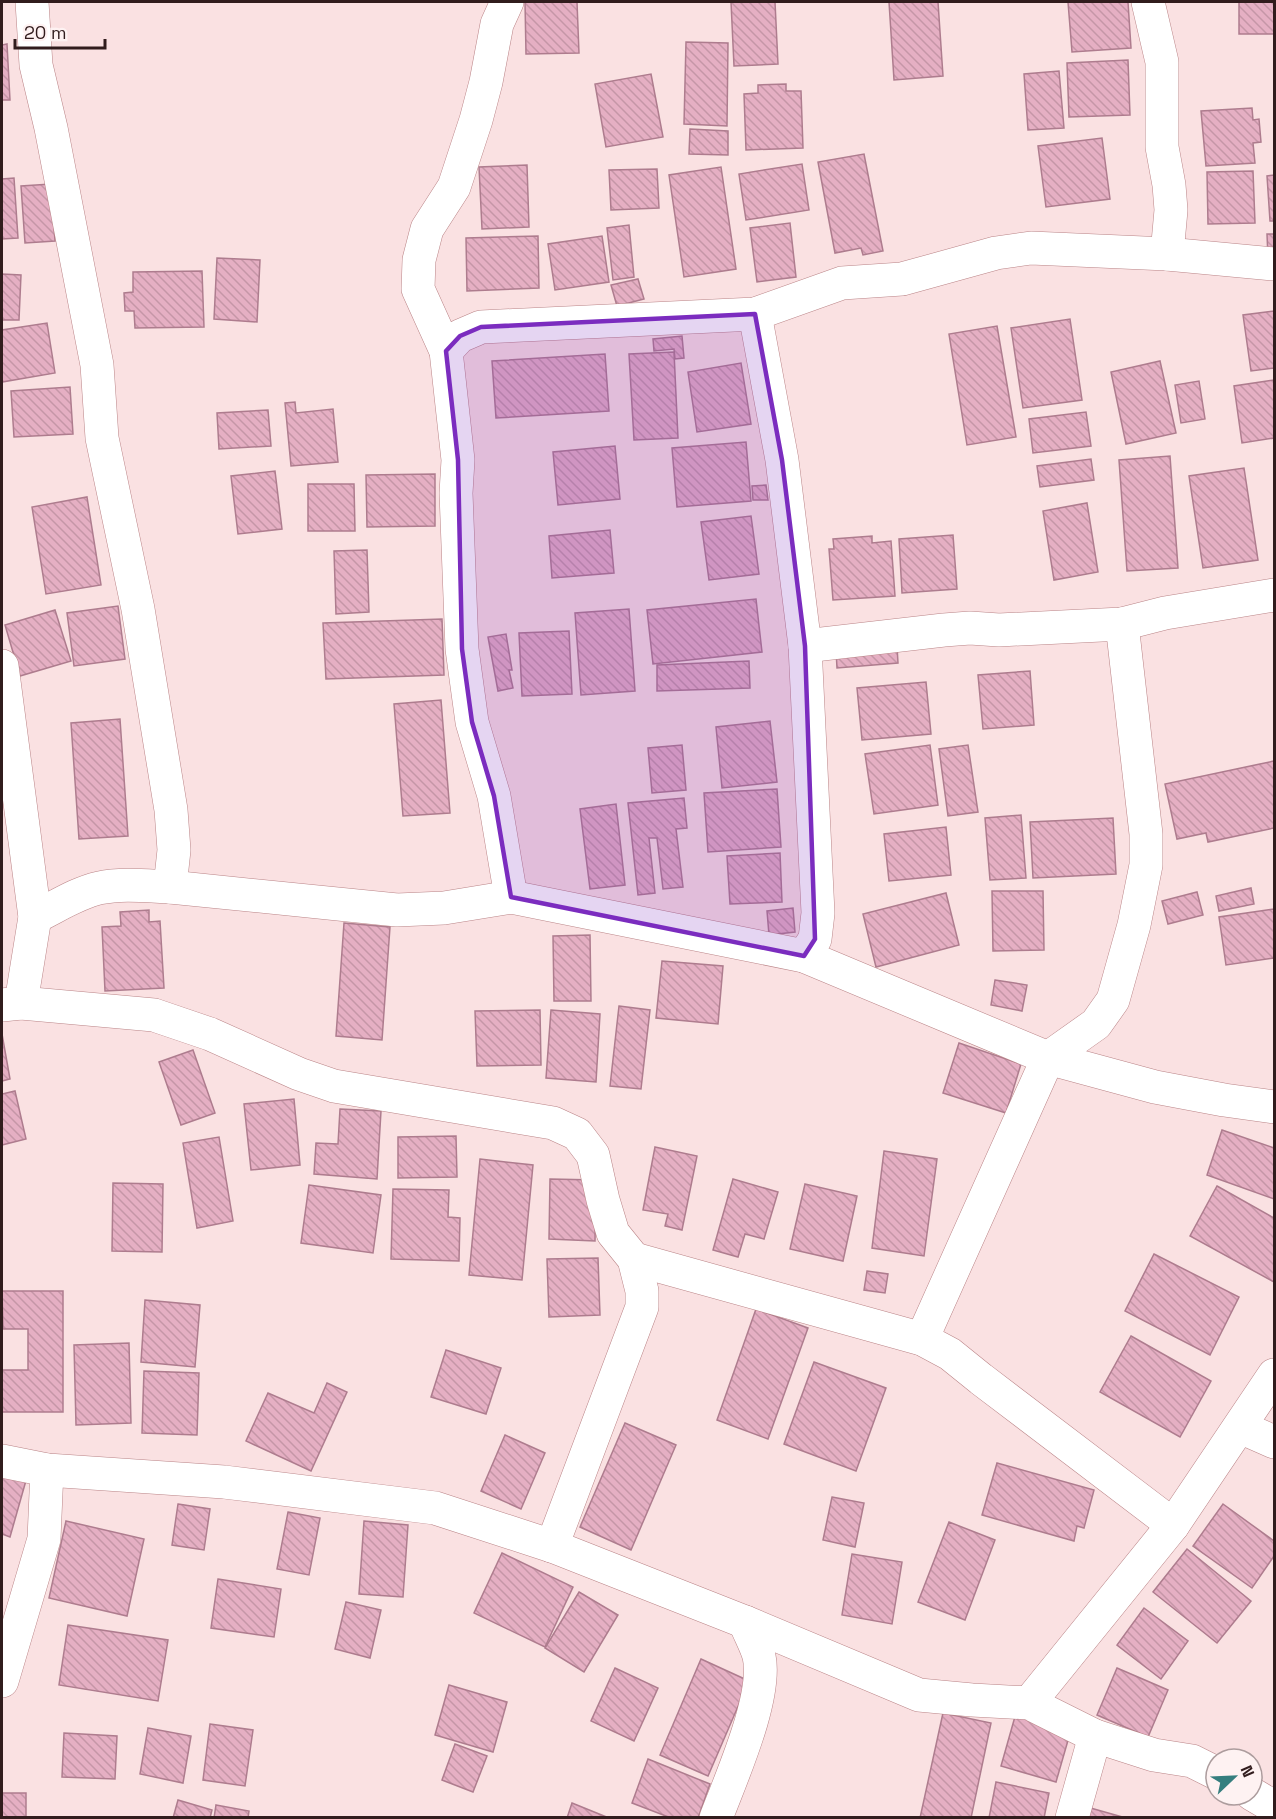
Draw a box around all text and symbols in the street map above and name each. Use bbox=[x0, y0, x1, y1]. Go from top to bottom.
scale bar bbox=[15, 12, 105, 50]
text: 20 m bbox=[24, 21, 67, 44]
north arrow bbox=[1204, 1747, 1264, 1807]
text: N bbox=[1236, 1762, 1259, 1780]

